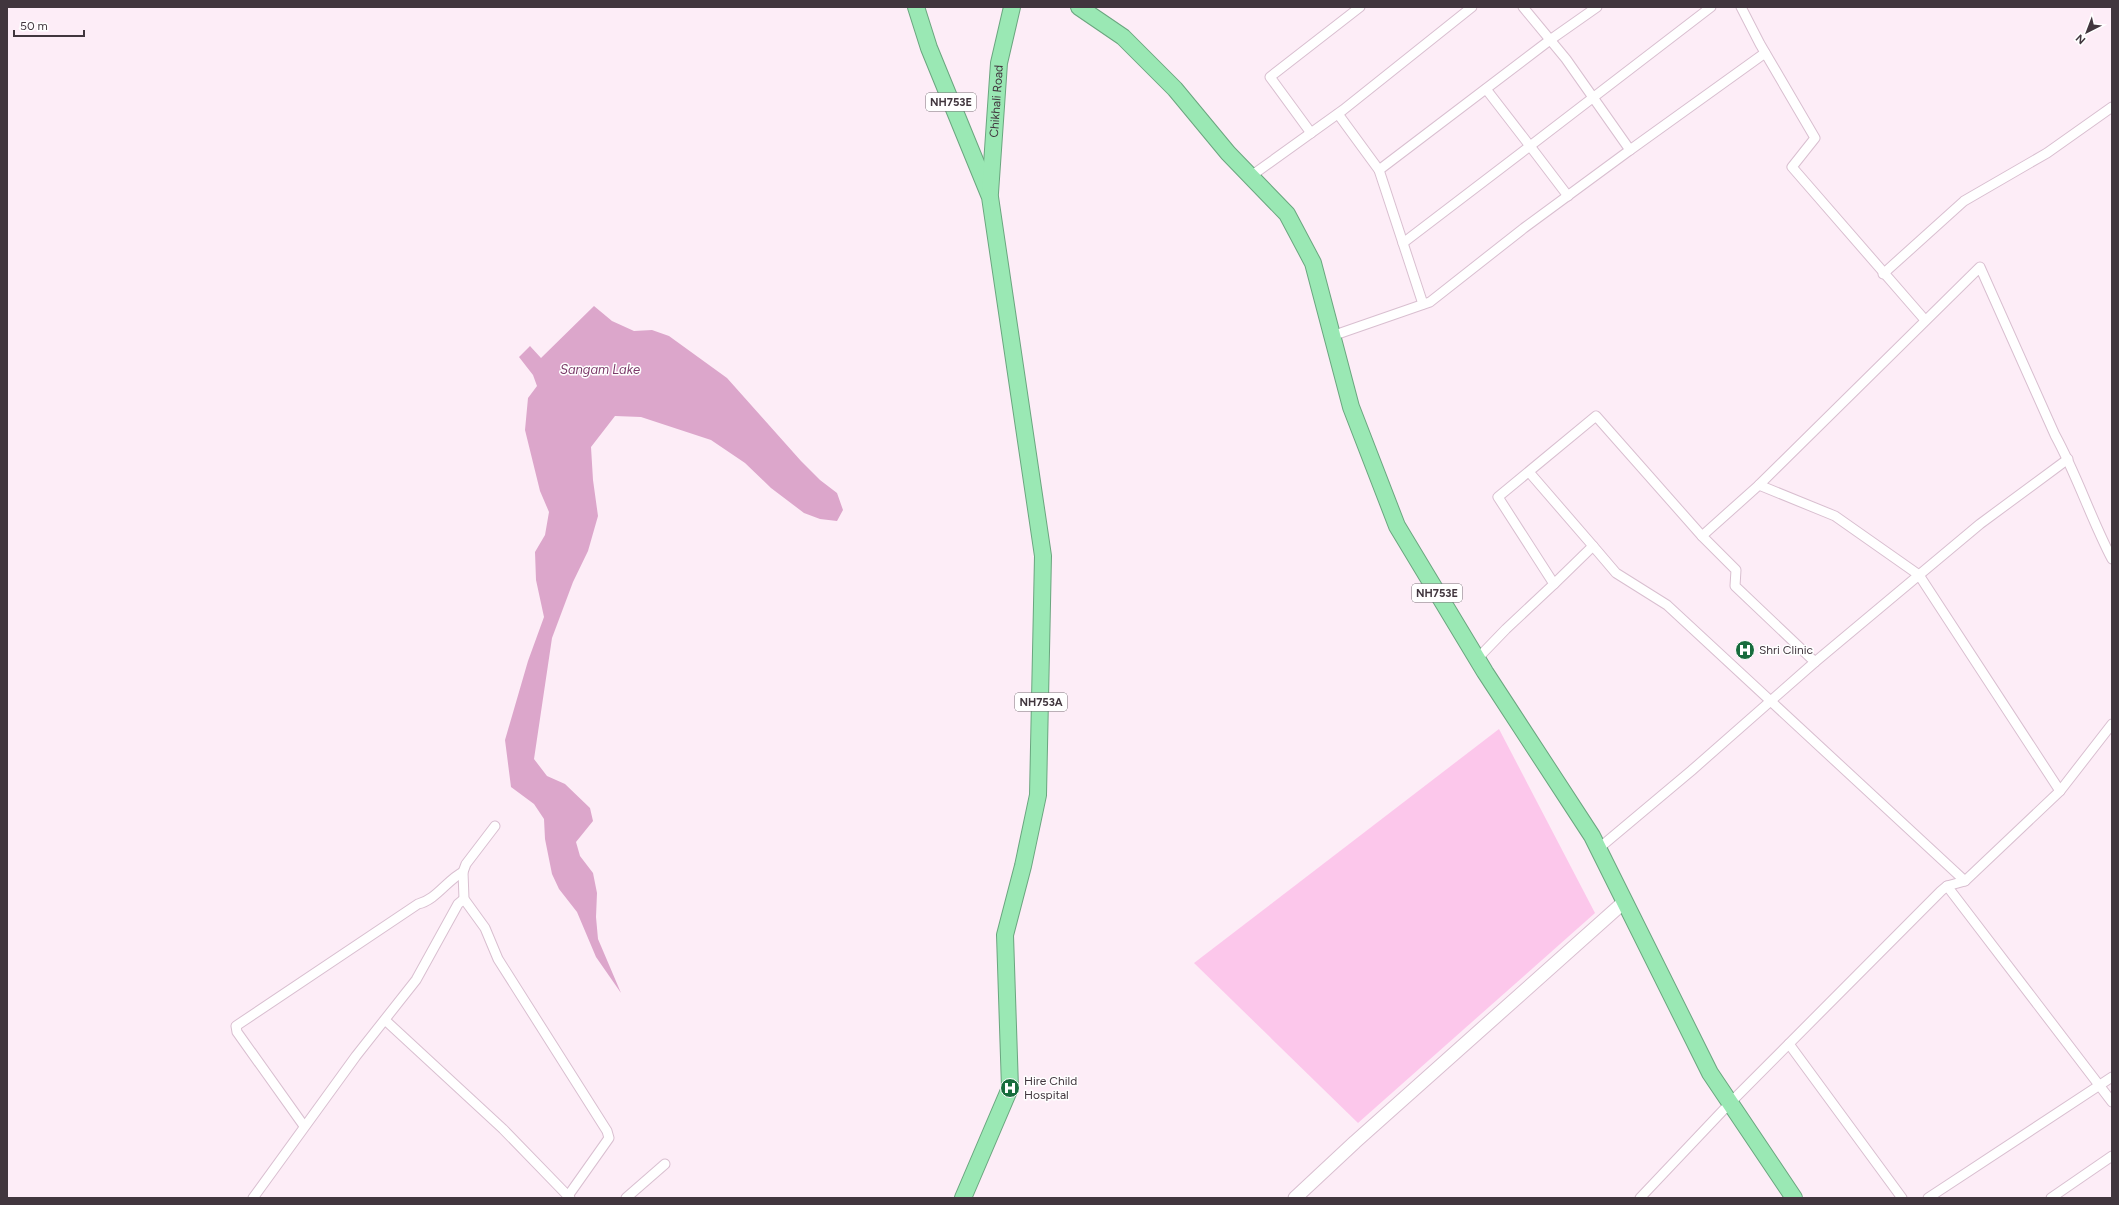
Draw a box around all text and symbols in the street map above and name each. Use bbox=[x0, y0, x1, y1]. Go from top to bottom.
scale bar bbox=[14, 12, 84, 38]
north arrow bbox=[2067, 12, 2107, 52]
text: 50 m bbox=[20, 19, 48, 33]
text: N bbox=[2073, 31, 2088, 47]
street label: Chikhali Road bbox=[987, 64, 1006, 138]
road number: NH753E bbox=[926, 93, 976, 111]
water label: Sangam Lake bbox=[560, 362, 640, 377]
road number: NH753E bbox=[1412, 584, 1462, 602]
hospital icon: Shri Clinic bbox=[1734, 639, 1756, 661]
place label: Shri Clinic bbox=[1759, 643, 1813, 657]
road number: NH753A bbox=[1015, 693, 1067, 711]
place label: Hire Child Hospital bbox=[1024, 1074, 1077, 1102]
hospital icon: Hire Child Hospital bbox=[999, 1077, 1021, 1099]

